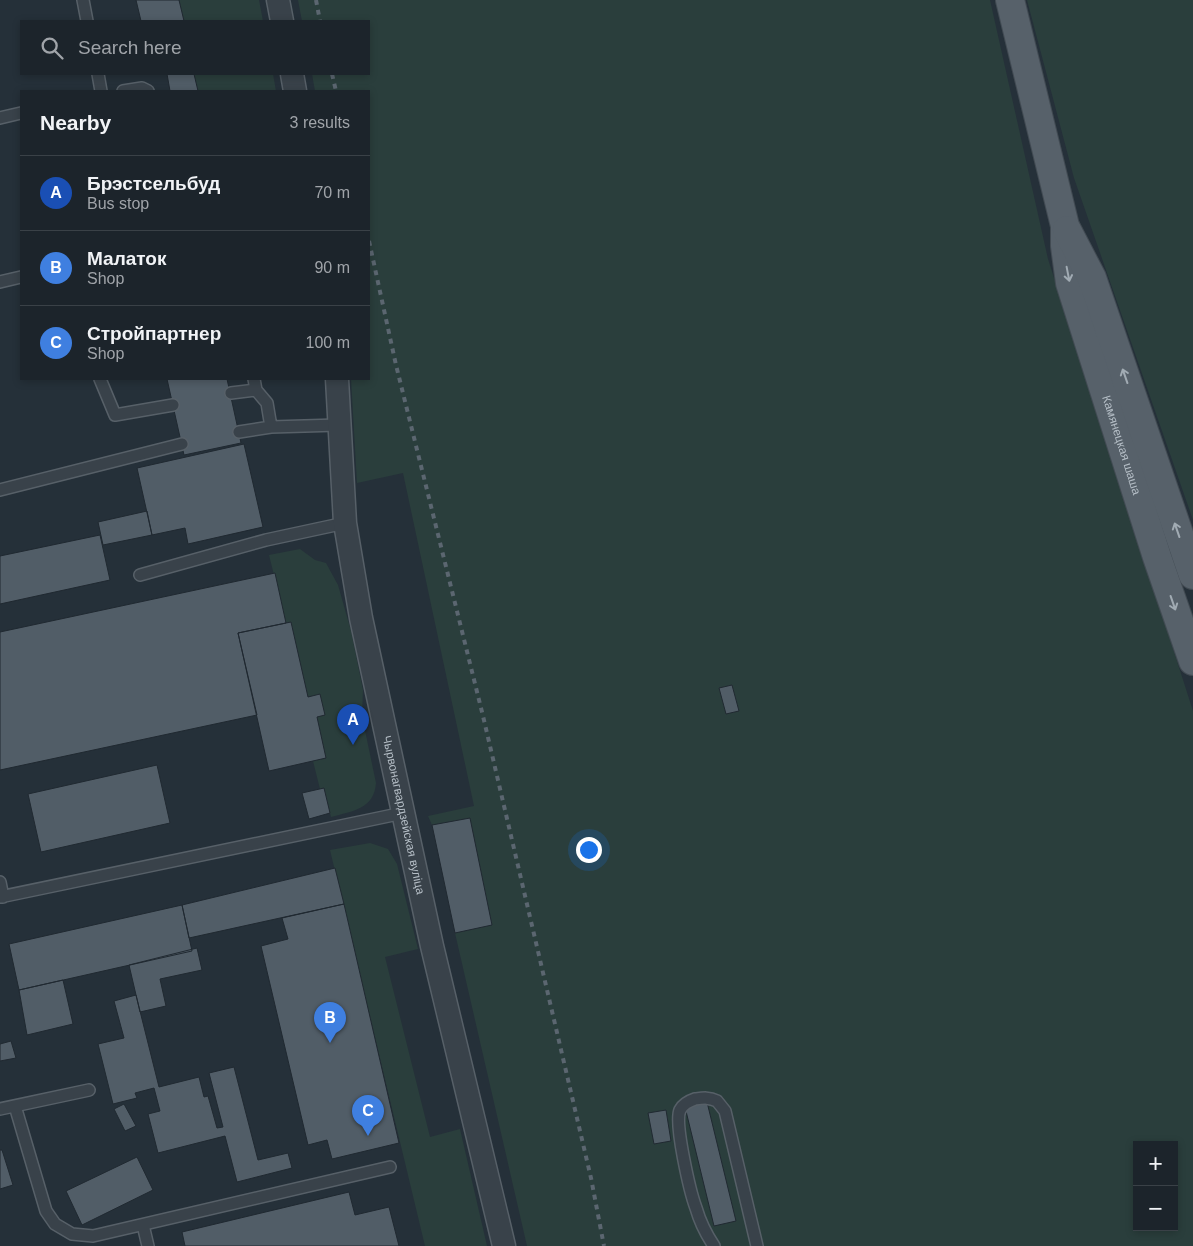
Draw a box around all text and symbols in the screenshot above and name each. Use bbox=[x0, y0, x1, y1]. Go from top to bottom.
search box bbox=[20, 20, 370, 75]
icon: search bbox=[38, 34, 66, 62]
text: Search here bbox=[78, 37, 182, 58]
text: Nearby bbox=[40, 111, 111, 134]
text: 3 results bbox=[290, 114, 350, 131]
text: Брэстсельбуд bbox=[87, 173, 220, 194]
text: A bbox=[50, 184, 62, 201]
text: 70 m bbox=[314, 184, 350, 201]
text: Bus stop bbox=[87, 195, 149, 212]
text: Малаток bbox=[87, 248, 166, 269]
text: B bbox=[50, 259, 62, 276]
text: 90 m bbox=[314, 259, 350, 276]
one-way arrow bbox=[1064, 266, 1074, 282]
text: Shop bbox=[87, 270, 124, 287]
text: Стройпартнер bbox=[87, 323, 221, 344]
text: C bbox=[50, 334, 62, 351]
text: 100 m bbox=[306, 334, 350, 351]
text: Shop bbox=[87, 345, 124, 362]
one-way arrow bbox=[1120, 368, 1129, 384]
street label: Камянецкая шаша bbox=[1099, 394, 1144, 497]
one-way arrow bbox=[1171, 522, 1181, 538]
one-way arrow bbox=[1169, 595, 1178, 610]
pin: A bbox=[337, 704, 369, 745]
street label: Чырвонагвардзейская вуліца bbox=[380, 734, 428, 896]
your location bbox=[576, 837, 602, 863]
pin: B bbox=[314, 1002, 346, 1043]
pin: C bbox=[352, 1095, 384, 1136]
map controls bbox=[1133, 1141, 1178, 1231]
button: + bbox=[1133, 1141, 1178, 1186]
button: − bbox=[1133, 1186, 1178, 1231]

